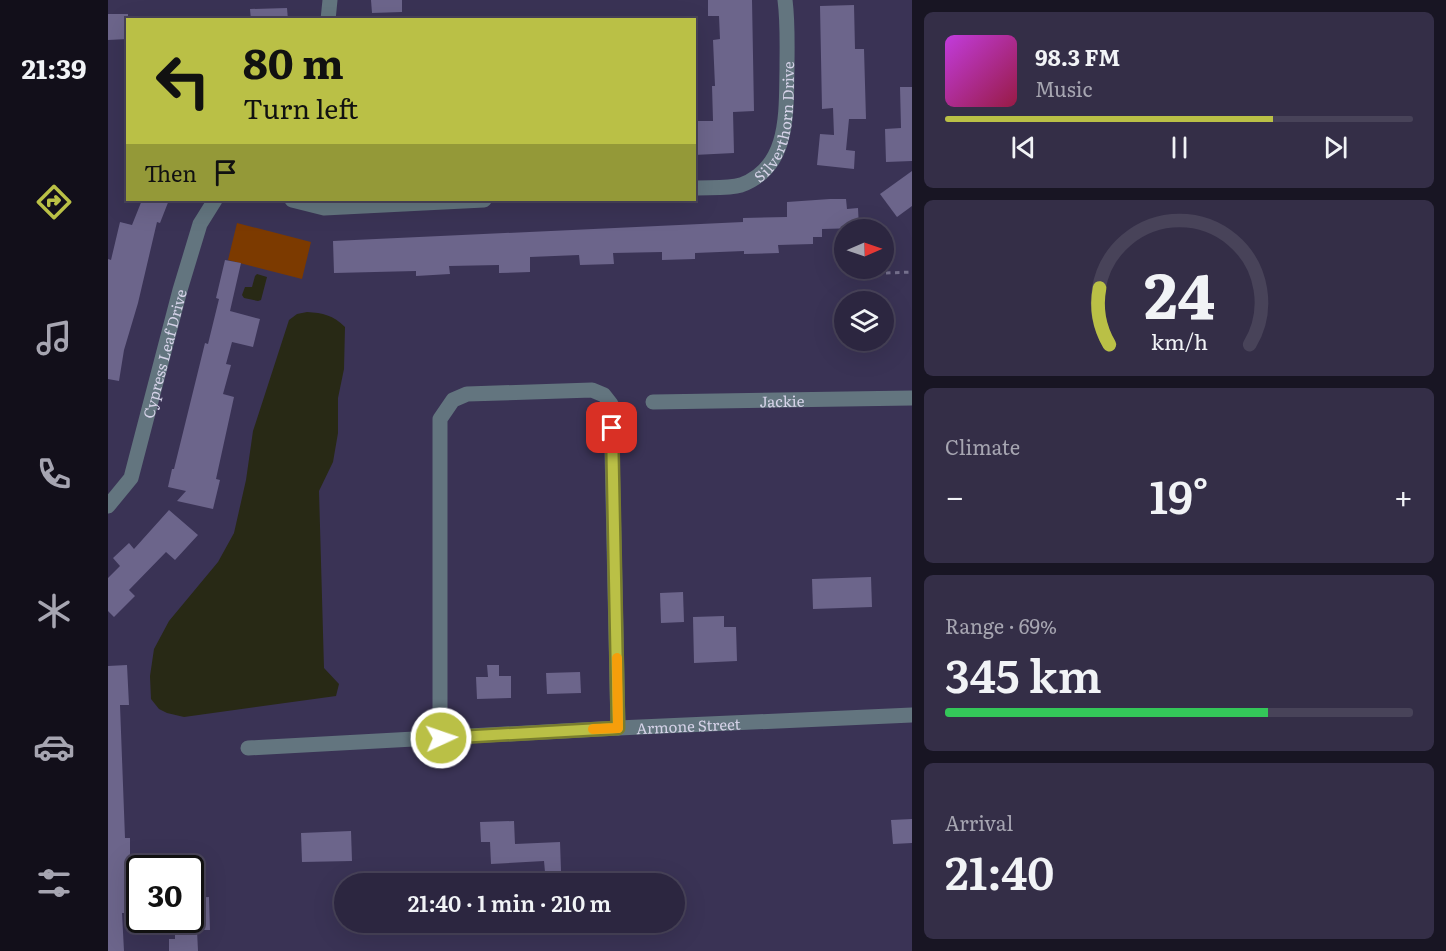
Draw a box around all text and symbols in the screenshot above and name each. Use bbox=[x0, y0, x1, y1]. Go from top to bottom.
text: 80 m bbox=[243, 30, 344, 92]
text: 98.3 FM bbox=[1035, 40, 1120, 73]
icon: left bbox=[144, 42, 222, 120]
text: 21:39 bbox=[22, 47, 86, 87]
street label: Silverthorn Drive bbox=[748, 61, 799, 187]
text: Music bbox=[1035, 73, 1092, 103]
text: Turn left bbox=[243, 87, 358, 127]
icon: previous bbox=[1007, 131, 1040, 164]
icon: pause bbox=[1163, 131, 1196, 164]
icon: next bbox=[1319, 131, 1352, 164]
text: Then bbox=[144, 156, 197, 189]
icon: arrive bbox=[209, 156, 242, 189]
icon: directions bbox=[33, 181, 75, 223]
north arrow bbox=[834, 219, 894, 279]
map controls bbox=[834, 219, 894, 351]
text: 24 bbox=[1143, 246, 1215, 338]
street label: Cypress Leaf Drive bbox=[136, 286, 191, 421]
button: layers bbox=[834, 291, 894, 351]
icon: music bbox=[33, 317, 75, 359]
text: km/h bbox=[1150, 325, 1208, 357]
street label: Jackie bbox=[759, 388, 805, 412]
pin bbox=[586, 402, 637, 453]
icon: arrive bbox=[595, 411, 628, 444]
text: Climate bbox=[945, 431, 1020, 461]
icon: phone bbox=[33, 453, 75, 495]
text: 19° bbox=[1150, 461, 1208, 528]
text: − bbox=[945, 470, 964, 519]
text: + bbox=[1394, 470, 1413, 519]
icon: climate bbox=[33, 590, 75, 632]
text: Range · 69% bbox=[945, 610, 1057, 640]
text: 345 km bbox=[945, 640, 1102, 707]
position arrow bbox=[409, 706, 473, 770]
street label: Armone Street bbox=[636, 711, 741, 739]
icon: car bbox=[33, 726, 75, 768]
text: Arrival bbox=[945, 807, 1013, 837]
text: 21:40 bbox=[945, 837, 1054, 904]
speed limit sign: 30 bbox=[126, 855, 204, 933]
icon: filters bbox=[33, 862, 75, 904]
text: 21:40 · 1 min · 210 m bbox=[408, 886, 611, 919]

